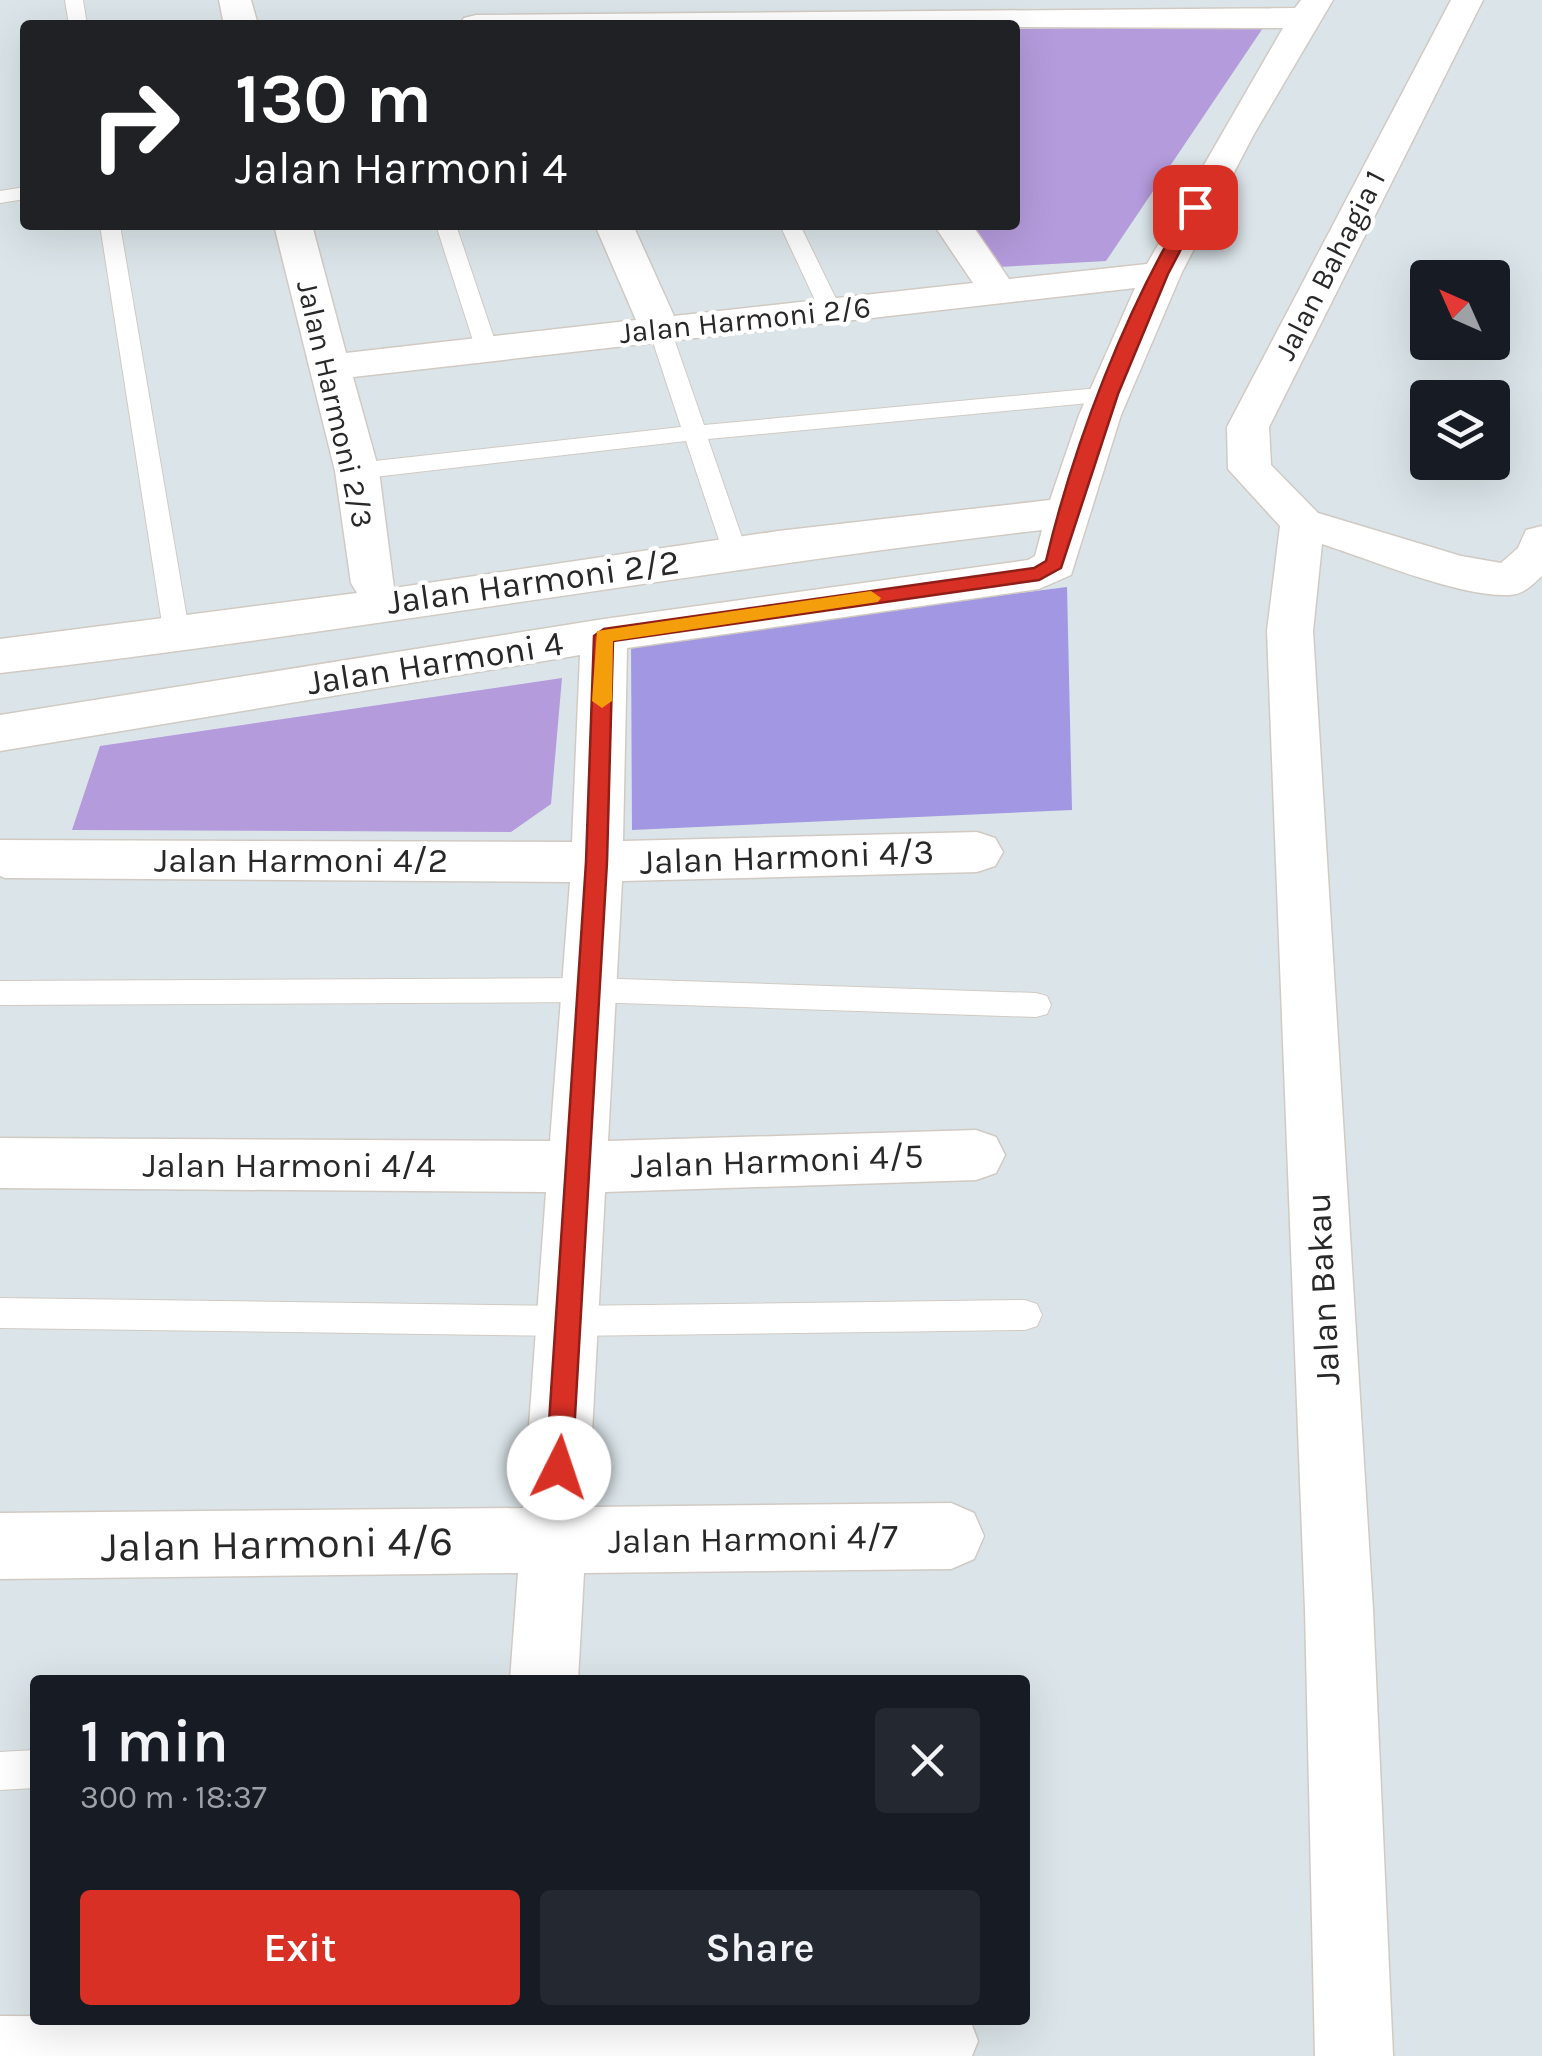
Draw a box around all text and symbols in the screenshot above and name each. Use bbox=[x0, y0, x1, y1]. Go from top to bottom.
text: 130 m bbox=[235, 58, 432, 140]
icon: right bbox=[70, 60, 200, 190]
text: Jalan Harmoni 4 bbox=[235, 142, 567, 194]
street label: Jalan Bahagia 1 bbox=[1267, 164, 1393, 366]
pin bbox=[1153, 165, 1238, 250]
icon: arrive bbox=[1168, 180, 1223, 235]
north arrow bbox=[1410, 260, 1510, 360]
map controls bbox=[1410, 260, 1510, 480]
street label: Jalan Harmoni 2/3 bbox=[289, 277, 381, 531]
street label: Jalan Harmoni 2/6 bbox=[618, 289, 872, 351]
button: layers bbox=[1410, 380, 1510, 480]
street label: Jalan Harmoni 2/2 bbox=[384, 541, 682, 623]
street label: Jalan Harmoni 4 bbox=[304, 623, 566, 703]
street label: Jalan Harmoni 4/3 bbox=[639, 831, 935, 883]
street label: Jalan Harmoni 4/2 bbox=[154, 840, 448, 881]
street label: Jalan Harmoni 4/5 bbox=[630, 1135, 924, 1187]
street label: Jalan Harmoni 4/4 bbox=[142, 1145, 436, 1186]
street label: Jalan Bakau bbox=[1297, 1192, 1349, 1386]
position arrow bbox=[507, 1416, 611, 1520]
street label: Jalan Harmoni 4/6 bbox=[100, 1516, 454, 1572]
street label: Jalan Harmoni 4/7 bbox=[608, 1516, 898, 1562]
text: 1 min bbox=[80, 1706, 229, 1776]
button: close bbox=[875, 1708, 980, 1813]
text: 300 m · 18:37 bbox=[80, 1779, 267, 1816]
button: Exit bbox=[80, 1890, 520, 2005]
button: Share bbox=[540, 1890, 980, 2005]

